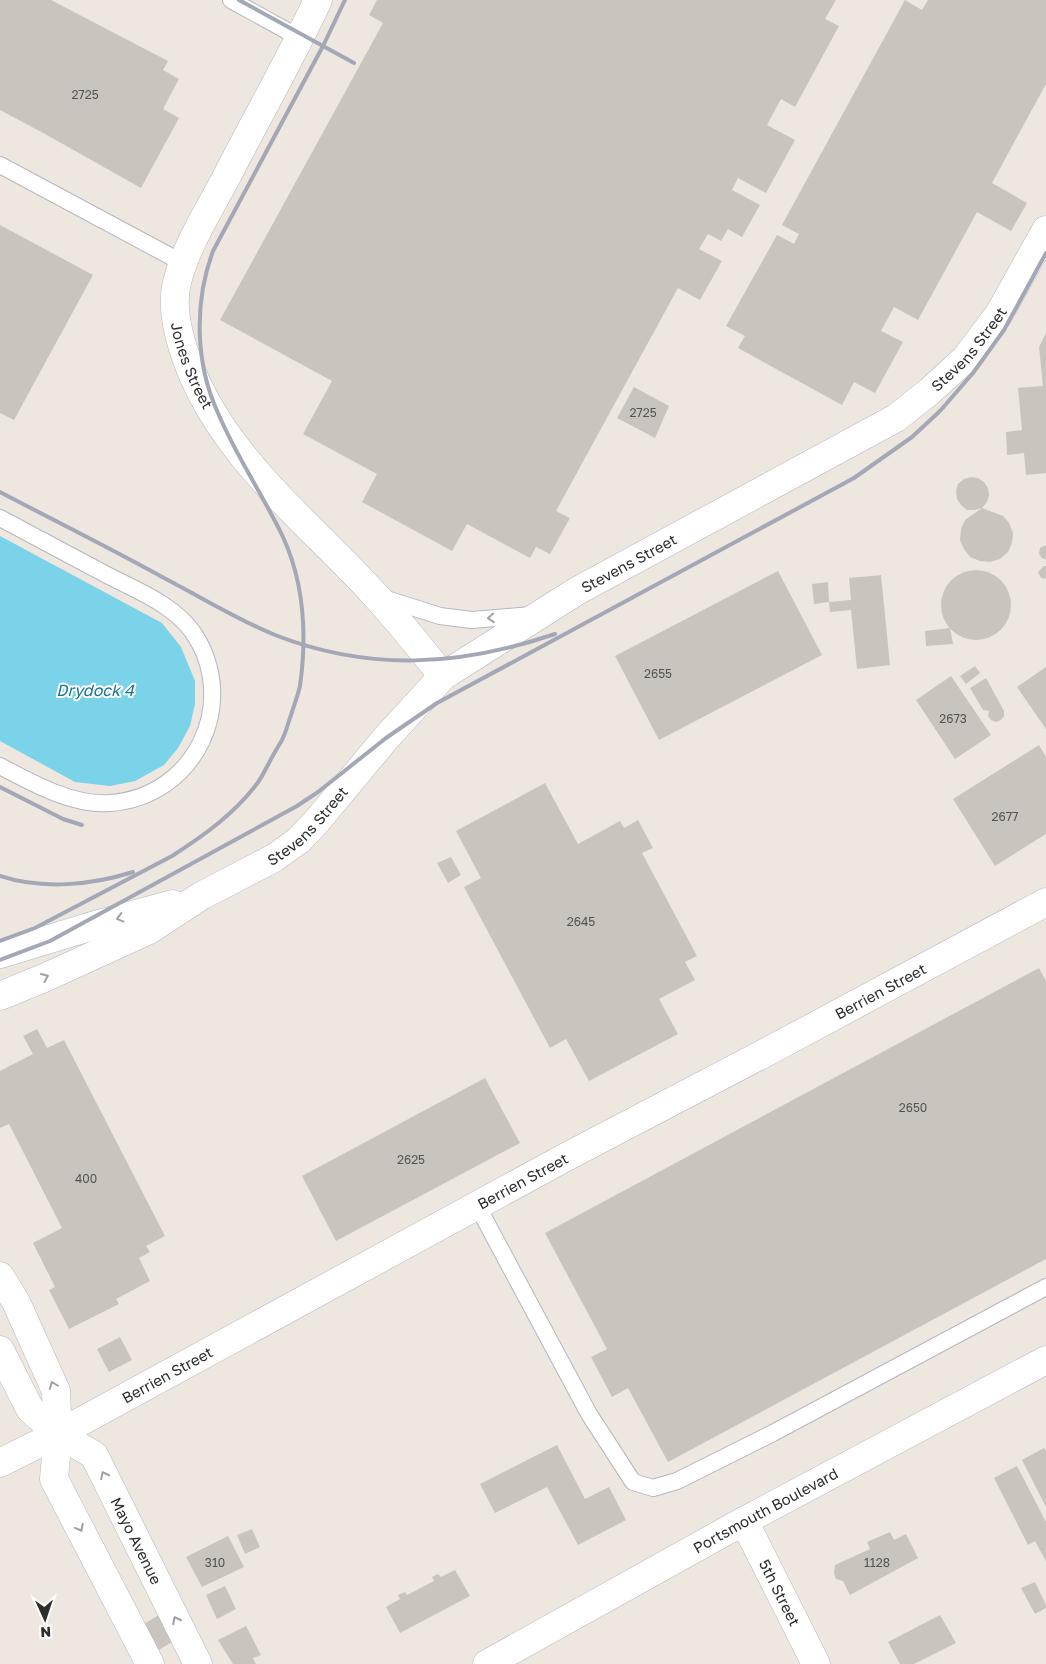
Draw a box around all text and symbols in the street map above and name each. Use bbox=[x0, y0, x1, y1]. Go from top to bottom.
house number: 2725 bbox=[71, 87, 99, 102]
street label: Stevens Street bbox=[927, 304, 1010, 395]
street label: Jones Street bbox=[168, 321, 217, 412]
house number: 2725 bbox=[629, 405, 657, 420]
street label: Stevens Street bbox=[578, 530, 680, 596]
one-way arrow bbox=[486, 613, 494, 624]
house number: 2655 bbox=[644, 666, 672, 681]
water label: Drydock 4 bbox=[56, 680, 135, 700]
house number: 2673 bbox=[939, 711, 967, 726]
street label: Stevens Street bbox=[264, 783, 351, 869]
house number: 2677 bbox=[992, 809, 1018, 824]
one-way arrow bbox=[117, 913, 125, 923]
house number: 2645 bbox=[567, 914, 595, 929]
street label: Berrien Street bbox=[832, 959, 929, 1023]
one-way arrow bbox=[40, 973, 49, 984]
house number: 2650 bbox=[899, 1100, 927, 1115]
street label: Berrien Street bbox=[474, 1149, 571, 1213]
house number: 2625 bbox=[397, 1152, 425, 1167]
house number: 400 bbox=[75, 1171, 97, 1186]
street label: Berrien Street bbox=[119, 1343, 216, 1407]
one-way arrow bbox=[49, 1382, 59, 1390]
street label: Portsmouth Boulevard bbox=[690, 1464, 841, 1557]
one-way arrow bbox=[100, 1471, 110, 1480]
street label: Mayo Avenue bbox=[107, 1494, 166, 1587]
one-way arrow bbox=[74, 1523, 84, 1532]
house number: 310 bbox=[205, 1555, 225, 1570]
house number: 1128 bbox=[864, 1555, 890, 1570]
street label: 5th Street bbox=[756, 1556, 804, 1629]
north arrow bbox=[20, 1594, 70, 1644]
one-way arrow bbox=[173, 1617, 183, 1626]
text: N bbox=[40, 1624, 51, 1641]

